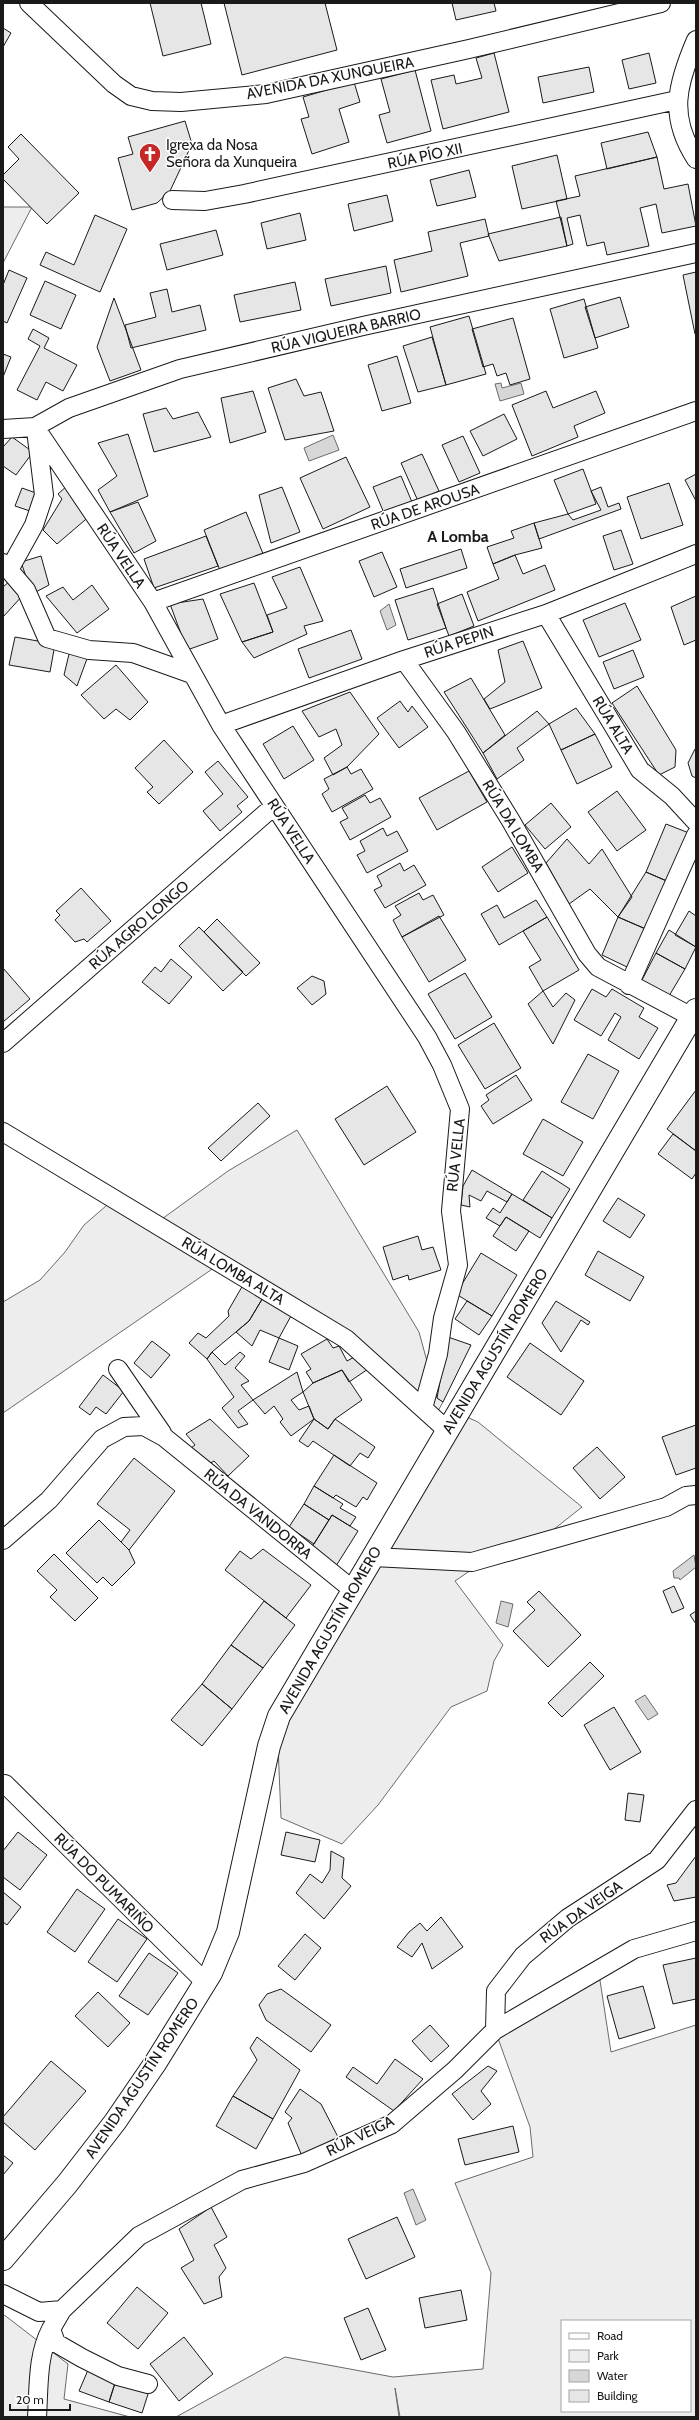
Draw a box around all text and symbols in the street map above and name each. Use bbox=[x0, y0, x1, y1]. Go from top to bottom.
street label: AVENIDA DA XUNQUEIRA bbox=[245, 53, 416, 103]
place label: Igrexa da Nosa Señora da Xunqueira bbox=[166, 136, 298, 171]
street label: RÚA PÍO XII bbox=[386, 138, 464, 173]
church icon: Igrexa da Nosa Señora da Xunqueira bbox=[137, 141, 163, 174]
street label: RÚA VIQUEIRA BARRIO bbox=[269, 304, 423, 357]
street label: RÚA DE AROUSA bbox=[368, 479, 482, 534]
street label: RÚA VELLA bbox=[93, 520, 150, 592]
district label: A Lomba bbox=[427, 527, 489, 546]
street label: RÚA PEPIN bbox=[422, 621, 496, 662]
street label: RÚA ALTA bbox=[589, 692, 639, 758]
street label: RÚA DA LOMBA bbox=[478, 776, 549, 876]
street label: RÚA VELLA bbox=[263, 795, 320, 868]
street label: RÚA AGRO LONGO bbox=[85, 876, 193, 973]
street label: RÚA VELLA bbox=[442, 1116, 469, 1193]
street label: RÚA LOMBA ALTA bbox=[178, 1232, 289, 1309]
street label: AVENIDA AGUSTÍN ROMERO bbox=[438, 1265, 552, 1437]
street label: RÚA DA VANDORRA bbox=[200, 1464, 317, 1564]
street label: AVENIDA AGUSTÍN ROMERO bbox=[274, 1543, 385, 1717]
street label: RÚA DO PUMARIÑO bbox=[50, 1829, 158, 1937]
street label: RÚA DA VEIGA bbox=[536, 1876, 626, 1947]
street label: AVENIDA AGUSTÍN ROMERO bbox=[81, 1994, 203, 2162]
street label: RÚA VEIGA bbox=[323, 2111, 397, 2160]
legend bbox=[561, 2320, 691, 2412]
text: Road bbox=[597, 2328, 623, 2343]
text: Park bbox=[597, 2348, 619, 2363]
text: Water bbox=[597, 2368, 628, 2383]
scale bar bbox=[10, 2386, 70, 2412]
text: Building bbox=[597, 2388, 639, 2403]
text: 20 m bbox=[16, 2392, 44, 2407]

